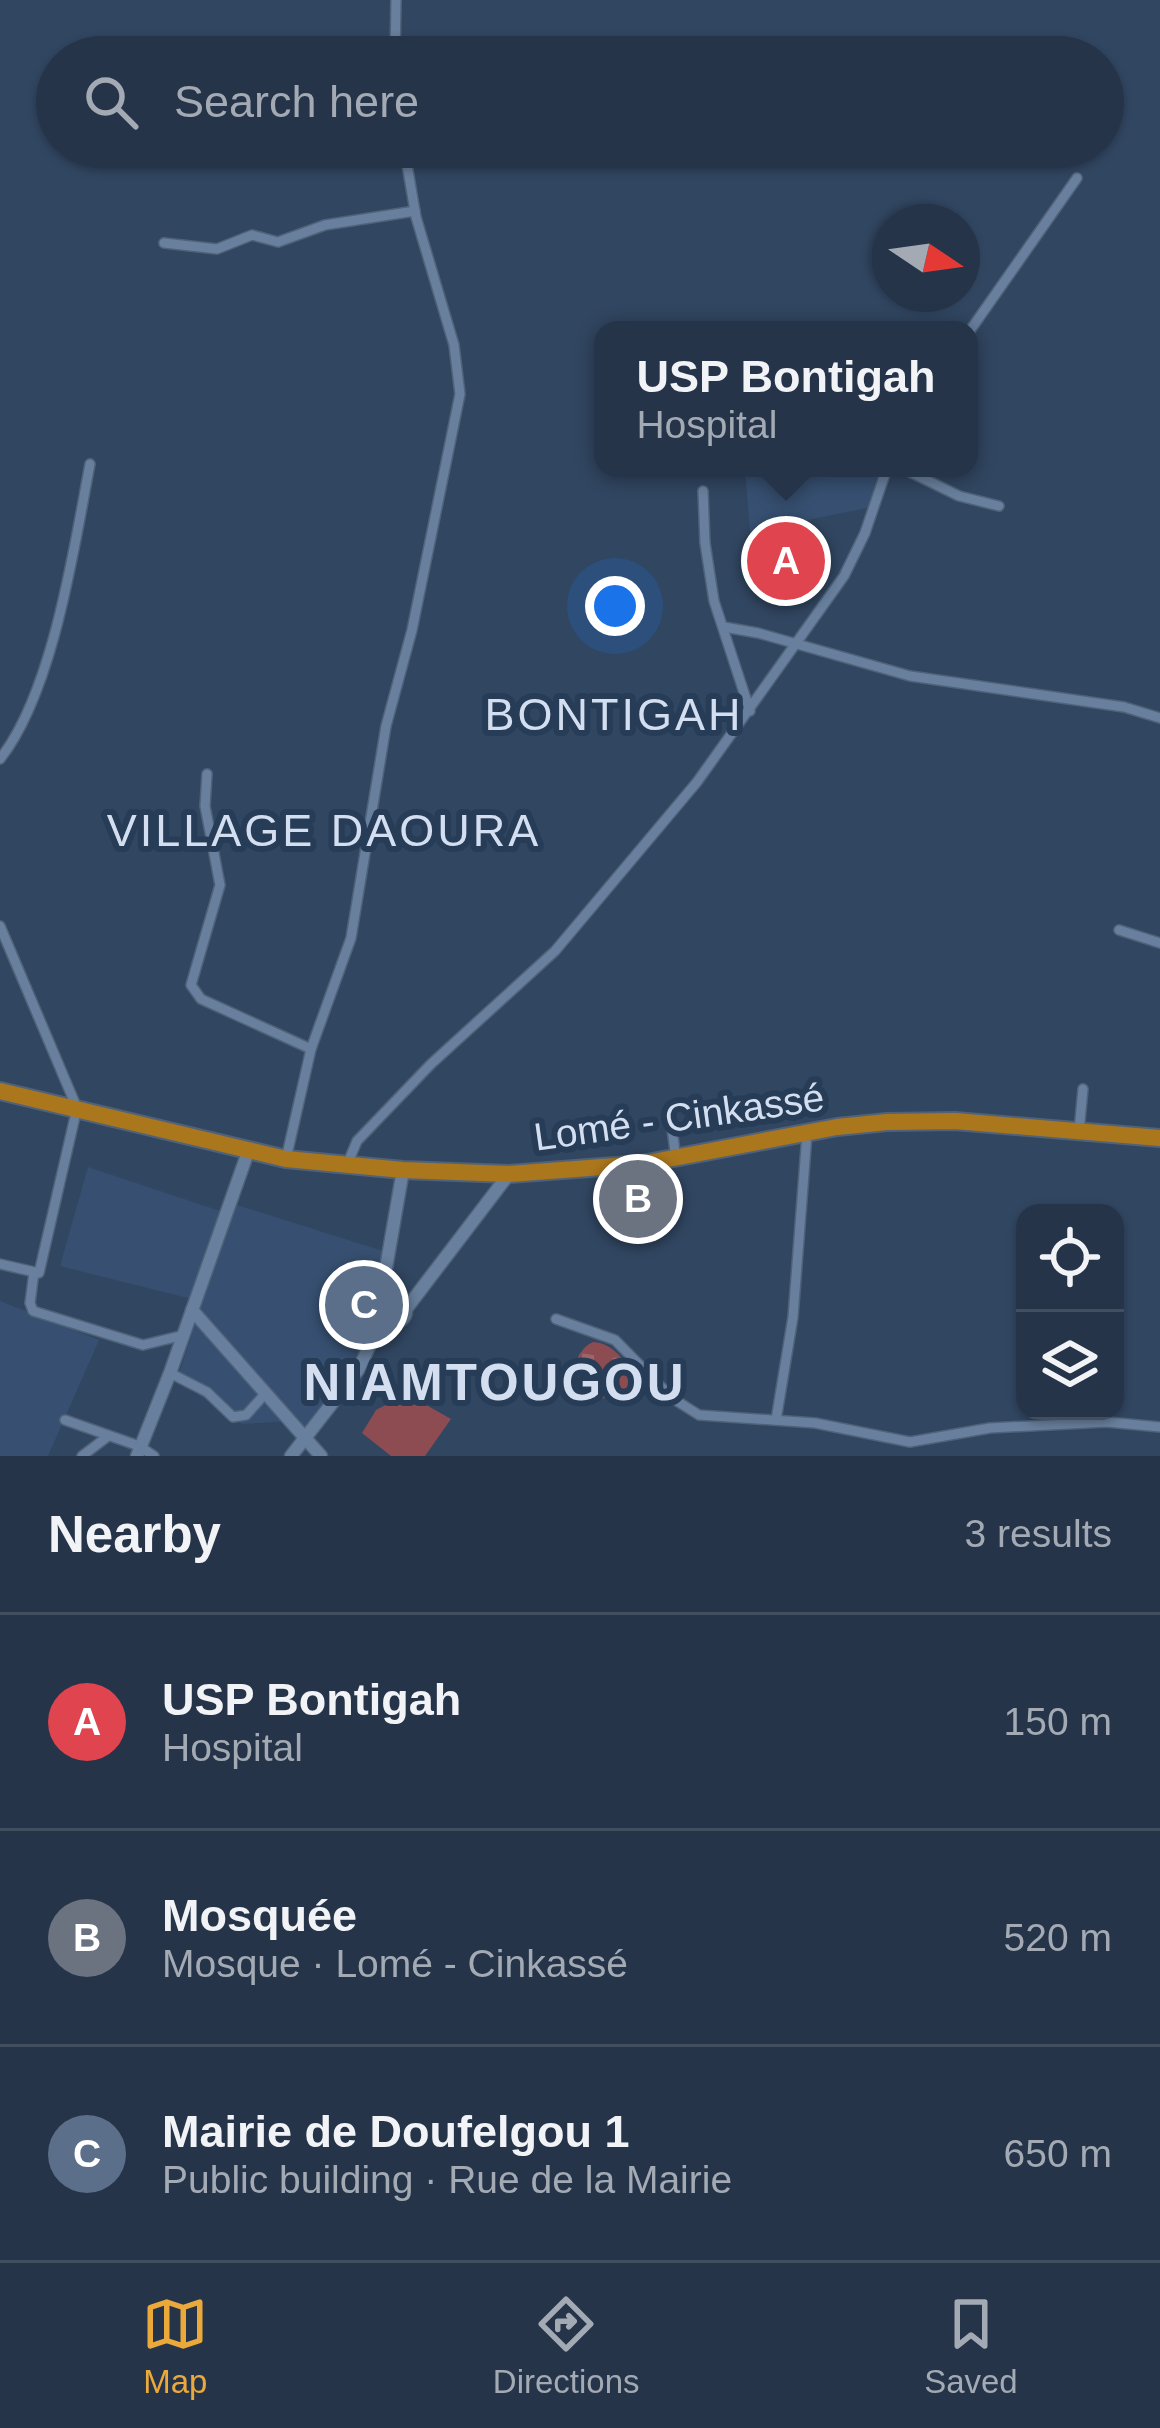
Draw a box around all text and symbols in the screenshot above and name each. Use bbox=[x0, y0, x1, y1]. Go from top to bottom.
search box bbox=[36, 36, 1124, 168]
icon: search bbox=[78, 69, 144, 135]
text: Search here bbox=[174, 76, 419, 127]
north arrow bbox=[872, 204, 980, 312]
popup bbox=[594, 321, 978, 477]
text: USP Bontigah bbox=[636, 351, 936, 402]
text: Hospital bbox=[636, 403, 777, 446]
pin: A bbox=[747, 516, 825, 606]
your location bbox=[585, 576, 645, 636]
district label: BONTIGAH bbox=[484, 689, 744, 740]
district label: VILLAGE DAOURA bbox=[107, 805, 541, 856]
street label: Lomé - Cinkassé bbox=[531, 1075, 827, 1159]
pin: B bbox=[599, 1154, 677, 1244]
map controls bbox=[1016, 1204, 1124, 1420]
button: locate bbox=[1016, 1204, 1124, 1312]
pin: C bbox=[325, 1260, 403, 1350]
button: layers bbox=[1016, 1312, 1124, 1420]
district label: NIAMTOUGOU bbox=[303, 1354, 687, 1411]
text: Nearby bbox=[48, 1506, 221, 1563]
text: 3 results bbox=[965, 1512, 1112, 1555]
text: USP Bontigah bbox=[162, 1674, 461, 1725]
text: A bbox=[73, 1700, 101, 1743]
text: 150 m bbox=[1004, 1700, 1112, 1743]
text: Hospital bbox=[162, 1726, 303, 1769]
text: Mosquée bbox=[162, 1890, 357, 1941]
text: B bbox=[73, 1916, 101, 1959]
text: 520 m bbox=[1004, 1916, 1112, 1959]
text: Mosque · Lomé - Cinkassé bbox=[162, 1942, 628, 1985]
text: Mairie de Doufelgou 1 bbox=[162, 2106, 630, 2157]
text: C bbox=[73, 2132, 101, 2175]
text: 650 m bbox=[1004, 2132, 1112, 2175]
text: Public building · Rue de la Mairie bbox=[162, 2158, 732, 2201]
tab: Map bbox=[142, 2291, 208, 2401]
tab: Directions bbox=[493, 2291, 640, 2401]
tab: Saved bbox=[924, 2291, 1018, 2401]

